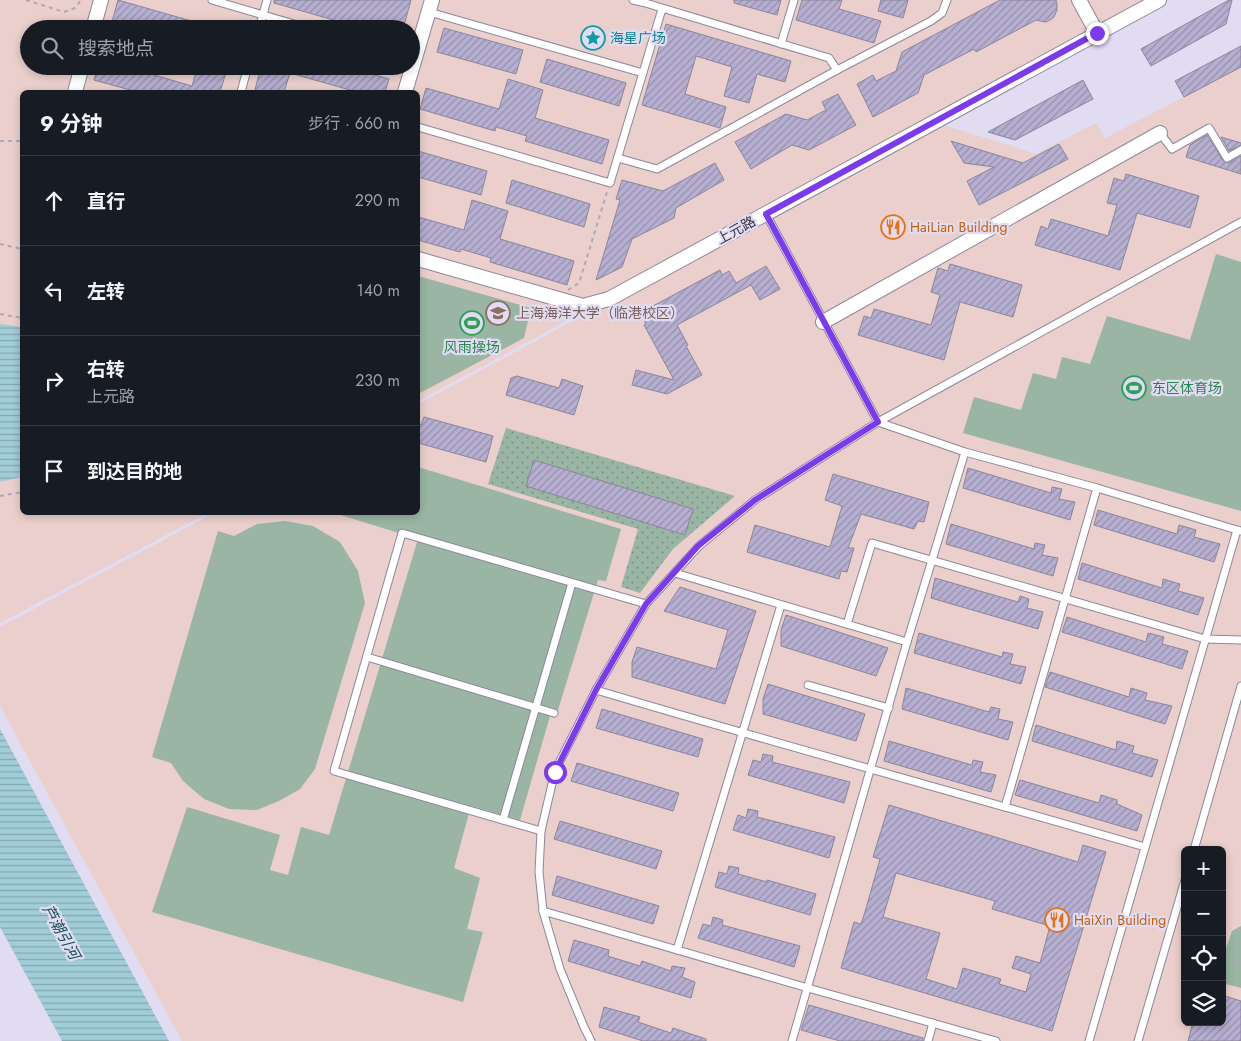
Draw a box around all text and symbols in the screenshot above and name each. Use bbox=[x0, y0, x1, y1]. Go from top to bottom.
search box bbox=[20, 20, 420, 75]
route end bbox=[1086, 22, 1109, 45]
place icon: 海星广场 bbox=[580, 25, 606, 51]
place label: 海星广场 bbox=[610, 28, 666, 48]
icon: search bbox=[38, 34, 66, 62]
text: 搜索地点 bbox=[78, 35, 154, 62]
text: 9 分钟 bbox=[40, 109, 102, 139]
text: 步行 · 660 m bbox=[308, 112, 400, 135]
icon: ahead bbox=[40, 187, 68, 215]
text: 直行 bbox=[87, 188, 125, 215]
text: 290 m bbox=[355, 189, 400, 212]
street label: 上元路 bbox=[713, 211, 759, 249]
restaurant icon: HaiLian Building bbox=[880, 214, 906, 240]
place label: HaiLian Building bbox=[910, 217, 1008, 237]
icon: left bbox=[40, 277, 68, 305]
text: 左转 bbox=[87, 278, 125, 305]
text: 140 m bbox=[357, 279, 400, 302]
school or university icon: 上海海洋大学（临港校区） bbox=[485, 300, 511, 326]
place label: 上海海洋大学（临港校区） bbox=[516, 303, 684, 323]
sports icon: 风雨操场 bbox=[459, 310, 485, 336]
place label: 风雨操场 bbox=[444, 337, 500, 357]
text: 右转 bbox=[87, 356, 125, 383]
icon: right bbox=[40, 367, 68, 395]
text: 230 m bbox=[355, 369, 400, 392]
sports icon: 东区体育场 bbox=[1121, 375, 1147, 401]
place label: 东区体育场 bbox=[1152, 378, 1222, 398]
text: 上元路 bbox=[87, 385, 135, 408]
icon: arrive bbox=[40, 457, 68, 485]
text: 到达目的地 bbox=[87, 458, 182, 485]
route start bbox=[544, 761, 567, 784]
map controls bbox=[1181, 846, 1226, 1026]
button: + bbox=[1181, 846, 1226, 891]
button: − bbox=[1181, 891, 1226, 936]
water label: 芦潮引河 bbox=[37, 900, 87, 966]
restaurant icon: HaiXin Building bbox=[1044, 907, 1070, 933]
place label: HaiXin Building bbox=[1074, 910, 1166, 930]
button: locate bbox=[1181, 936, 1226, 981]
button: layers bbox=[1181, 981, 1226, 1026]

